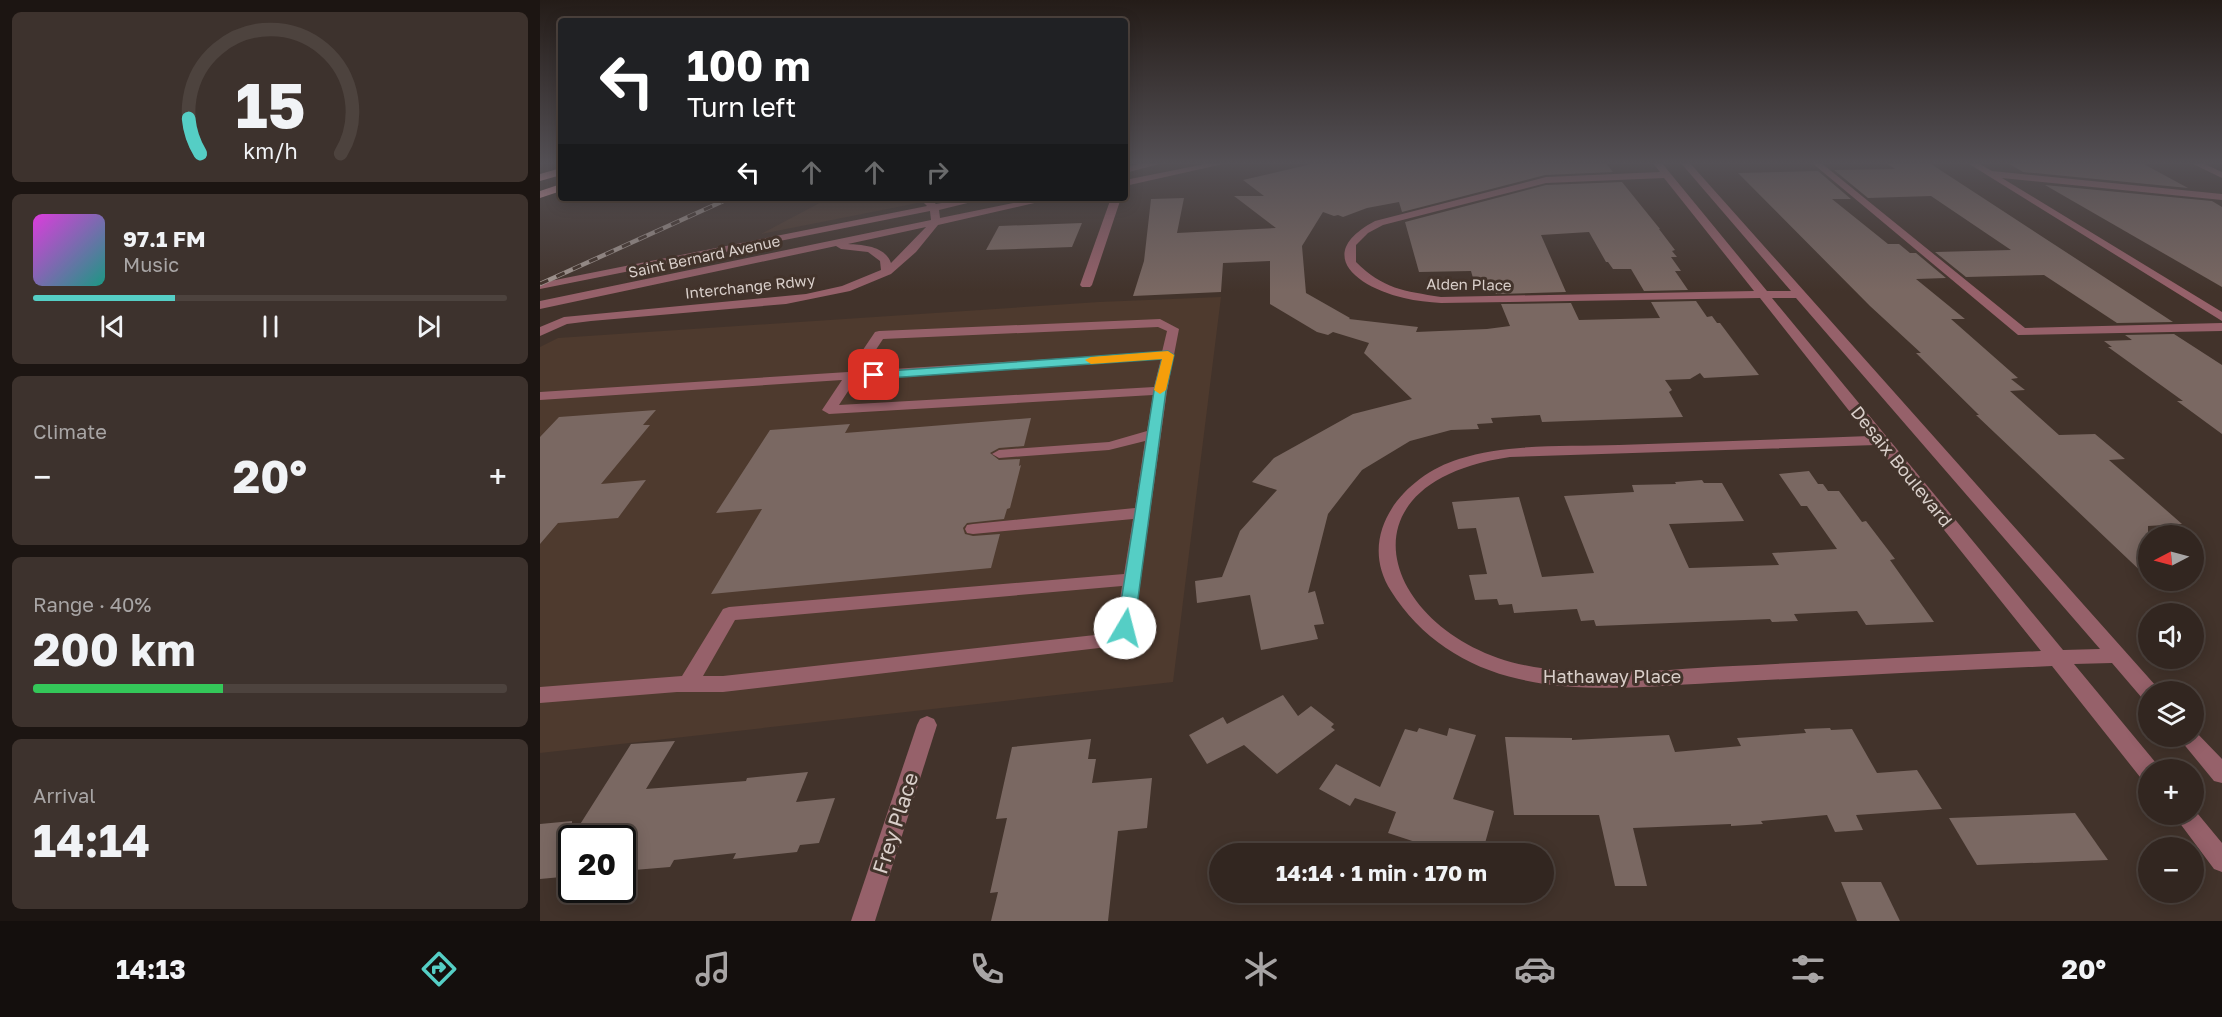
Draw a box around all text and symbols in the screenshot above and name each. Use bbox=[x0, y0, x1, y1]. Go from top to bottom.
text: 100 m bbox=[687, 40, 810, 90]
icon: left bbox=[588, 42, 666, 120]
text: 15 bbox=[235, 67, 305, 142]
text: Turn left bbox=[687, 91, 796, 123]
text: km/h bbox=[243, 138, 297, 164]
icon: left bbox=[732, 156, 765, 189]
icon: ahead bbox=[795, 156, 828, 189]
icon: ahead bbox=[858, 156, 891, 189]
icon: right bbox=[921, 156, 954, 189]
text: 97.1 FM bbox=[123, 225, 206, 252]
street label: Saint Bernard Avenue bbox=[626, 231, 782, 281]
text: Music bbox=[123, 252, 179, 276]
street label: Interchange Rdwy bbox=[684, 270, 817, 302]
street label: Alden Place bbox=[1426, 274, 1512, 294]
icon: previous bbox=[96, 310, 129, 343]
icon: pause bbox=[254, 310, 287, 343]
icon: next bbox=[412, 310, 445, 343]
pin bbox=[848, 349, 899, 400]
icon: arrive bbox=[857, 358, 890, 391]
street label: Desaix Boulevard bbox=[1847, 401, 1957, 531]
text: Climate bbox=[33, 419, 107, 443]
text: 20° bbox=[233, 449, 307, 503]
text: − bbox=[33, 457, 51, 496]
text: + bbox=[489, 457, 507, 496]
north arrow bbox=[2138, 525, 2204, 591]
map controls bbox=[2138, 525, 2204, 903]
text: Range · 40% bbox=[33, 592, 151, 616]
position arrow bbox=[1093, 596, 1157, 660]
button: sound bbox=[2138, 603, 2204, 669]
text: 200 km bbox=[33, 622, 196, 676]
street label: Hathaway Place bbox=[1543, 665, 1681, 687]
button: layers bbox=[2138, 681, 2204, 747]
button: + bbox=[2138, 759, 2204, 825]
street label: Frey Place bbox=[866, 769, 924, 877]
text: Arrival bbox=[33, 783, 96, 807]
text: 14:14 bbox=[33, 813, 150, 867]
speed limit sign: 20 bbox=[558, 825, 636, 903]
button: − bbox=[2138, 837, 2204, 903]
text: 14:14 · 1 min · 170 m bbox=[1276, 859, 1487, 886]
icon: directions bbox=[418, 948, 460, 990]
icon: music bbox=[692, 948, 734, 990]
icon: phone bbox=[966, 948, 1008, 990]
icon: climate bbox=[1240, 948, 1282, 990]
icon: car bbox=[1514, 948, 1556, 990]
icon: filters bbox=[1787, 948, 1829, 990]
text: 14:13 bbox=[116, 953, 186, 985]
text: 20° bbox=[2061, 953, 2106, 985]

